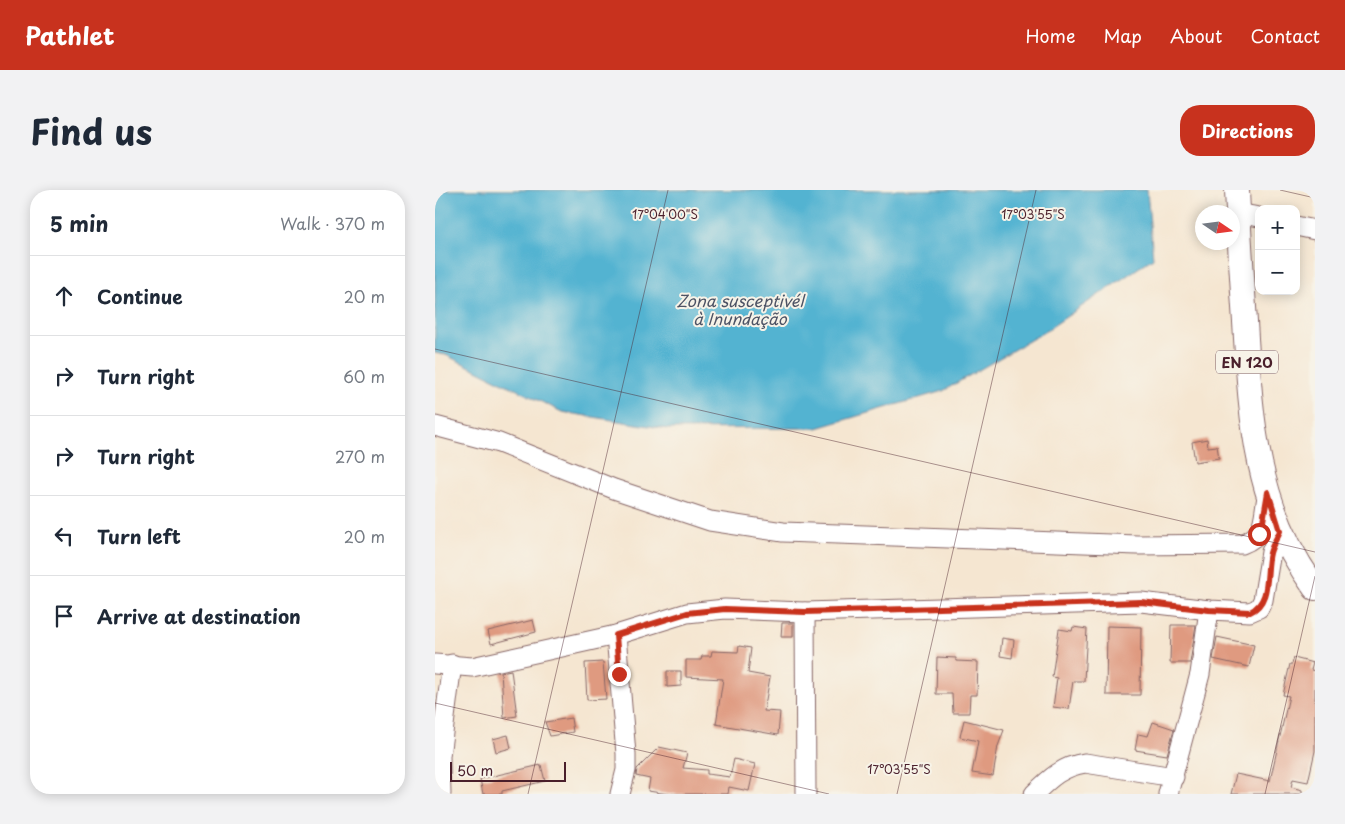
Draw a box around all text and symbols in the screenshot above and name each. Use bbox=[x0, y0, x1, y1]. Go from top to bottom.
text: Pathlet bbox=[25, 17, 115, 53]
text: Home bbox=[1025, 22, 1075, 49]
text: Map bbox=[1103, 22, 1142, 49]
text: About bbox=[1170, 22, 1222, 49]
text: Contact bbox=[1250, 22, 1320, 49]
text: Find us bbox=[30, 104, 152, 157]
button: Directions bbox=[1180, 105, 1315, 156]
text: 17°04'00"S bbox=[632, 205, 698, 223]
text: 17°03'55"S bbox=[1001, 205, 1065, 223]
north arrow bbox=[1195, 205, 1240, 250]
map controls bbox=[1255, 205, 1300, 295]
button: + bbox=[1255, 205, 1300, 250]
text: 5 min bbox=[50, 207, 108, 239]
text: Walk · 370 m bbox=[280, 211, 385, 235]
button: − bbox=[1255, 250, 1300, 295]
icon: ahead bbox=[50, 282, 78, 310]
text: Continue bbox=[97, 282, 183, 310]
text: 20 m bbox=[344, 284, 385, 308]
water label: Zona susceptivél à Inundação bbox=[676, 288, 806, 330]
road number: EN 120 bbox=[1216, 350, 1278, 373]
icon: right bbox=[50, 362, 78, 390]
text: Turn right bbox=[97, 362, 195, 390]
text: 60 m bbox=[343, 364, 385, 388]
icon: right bbox=[50, 442, 78, 470]
text: Turn right bbox=[97, 442, 195, 470]
text: 270 m bbox=[335, 444, 385, 468]
icon: left bbox=[50, 522, 78, 550]
text: Turn left bbox=[97, 522, 181, 550]
route start bbox=[1248, 523, 1271, 546]
text: 20 m bbox=[344, 524, 385, 548]
icon: arrive bbox=[50, 602, 78, 630]
text: Arrive at destination bbox=[97, 602, 301, 630]
route end bbox=[608, 663, 631, 686]
scale bar bbox=[450, 759, 566, 782]
text: 50 m bbox=[457, 760, 493, 781]
text: 17°03'55"S bbox=[867, 760, 931, 778]

